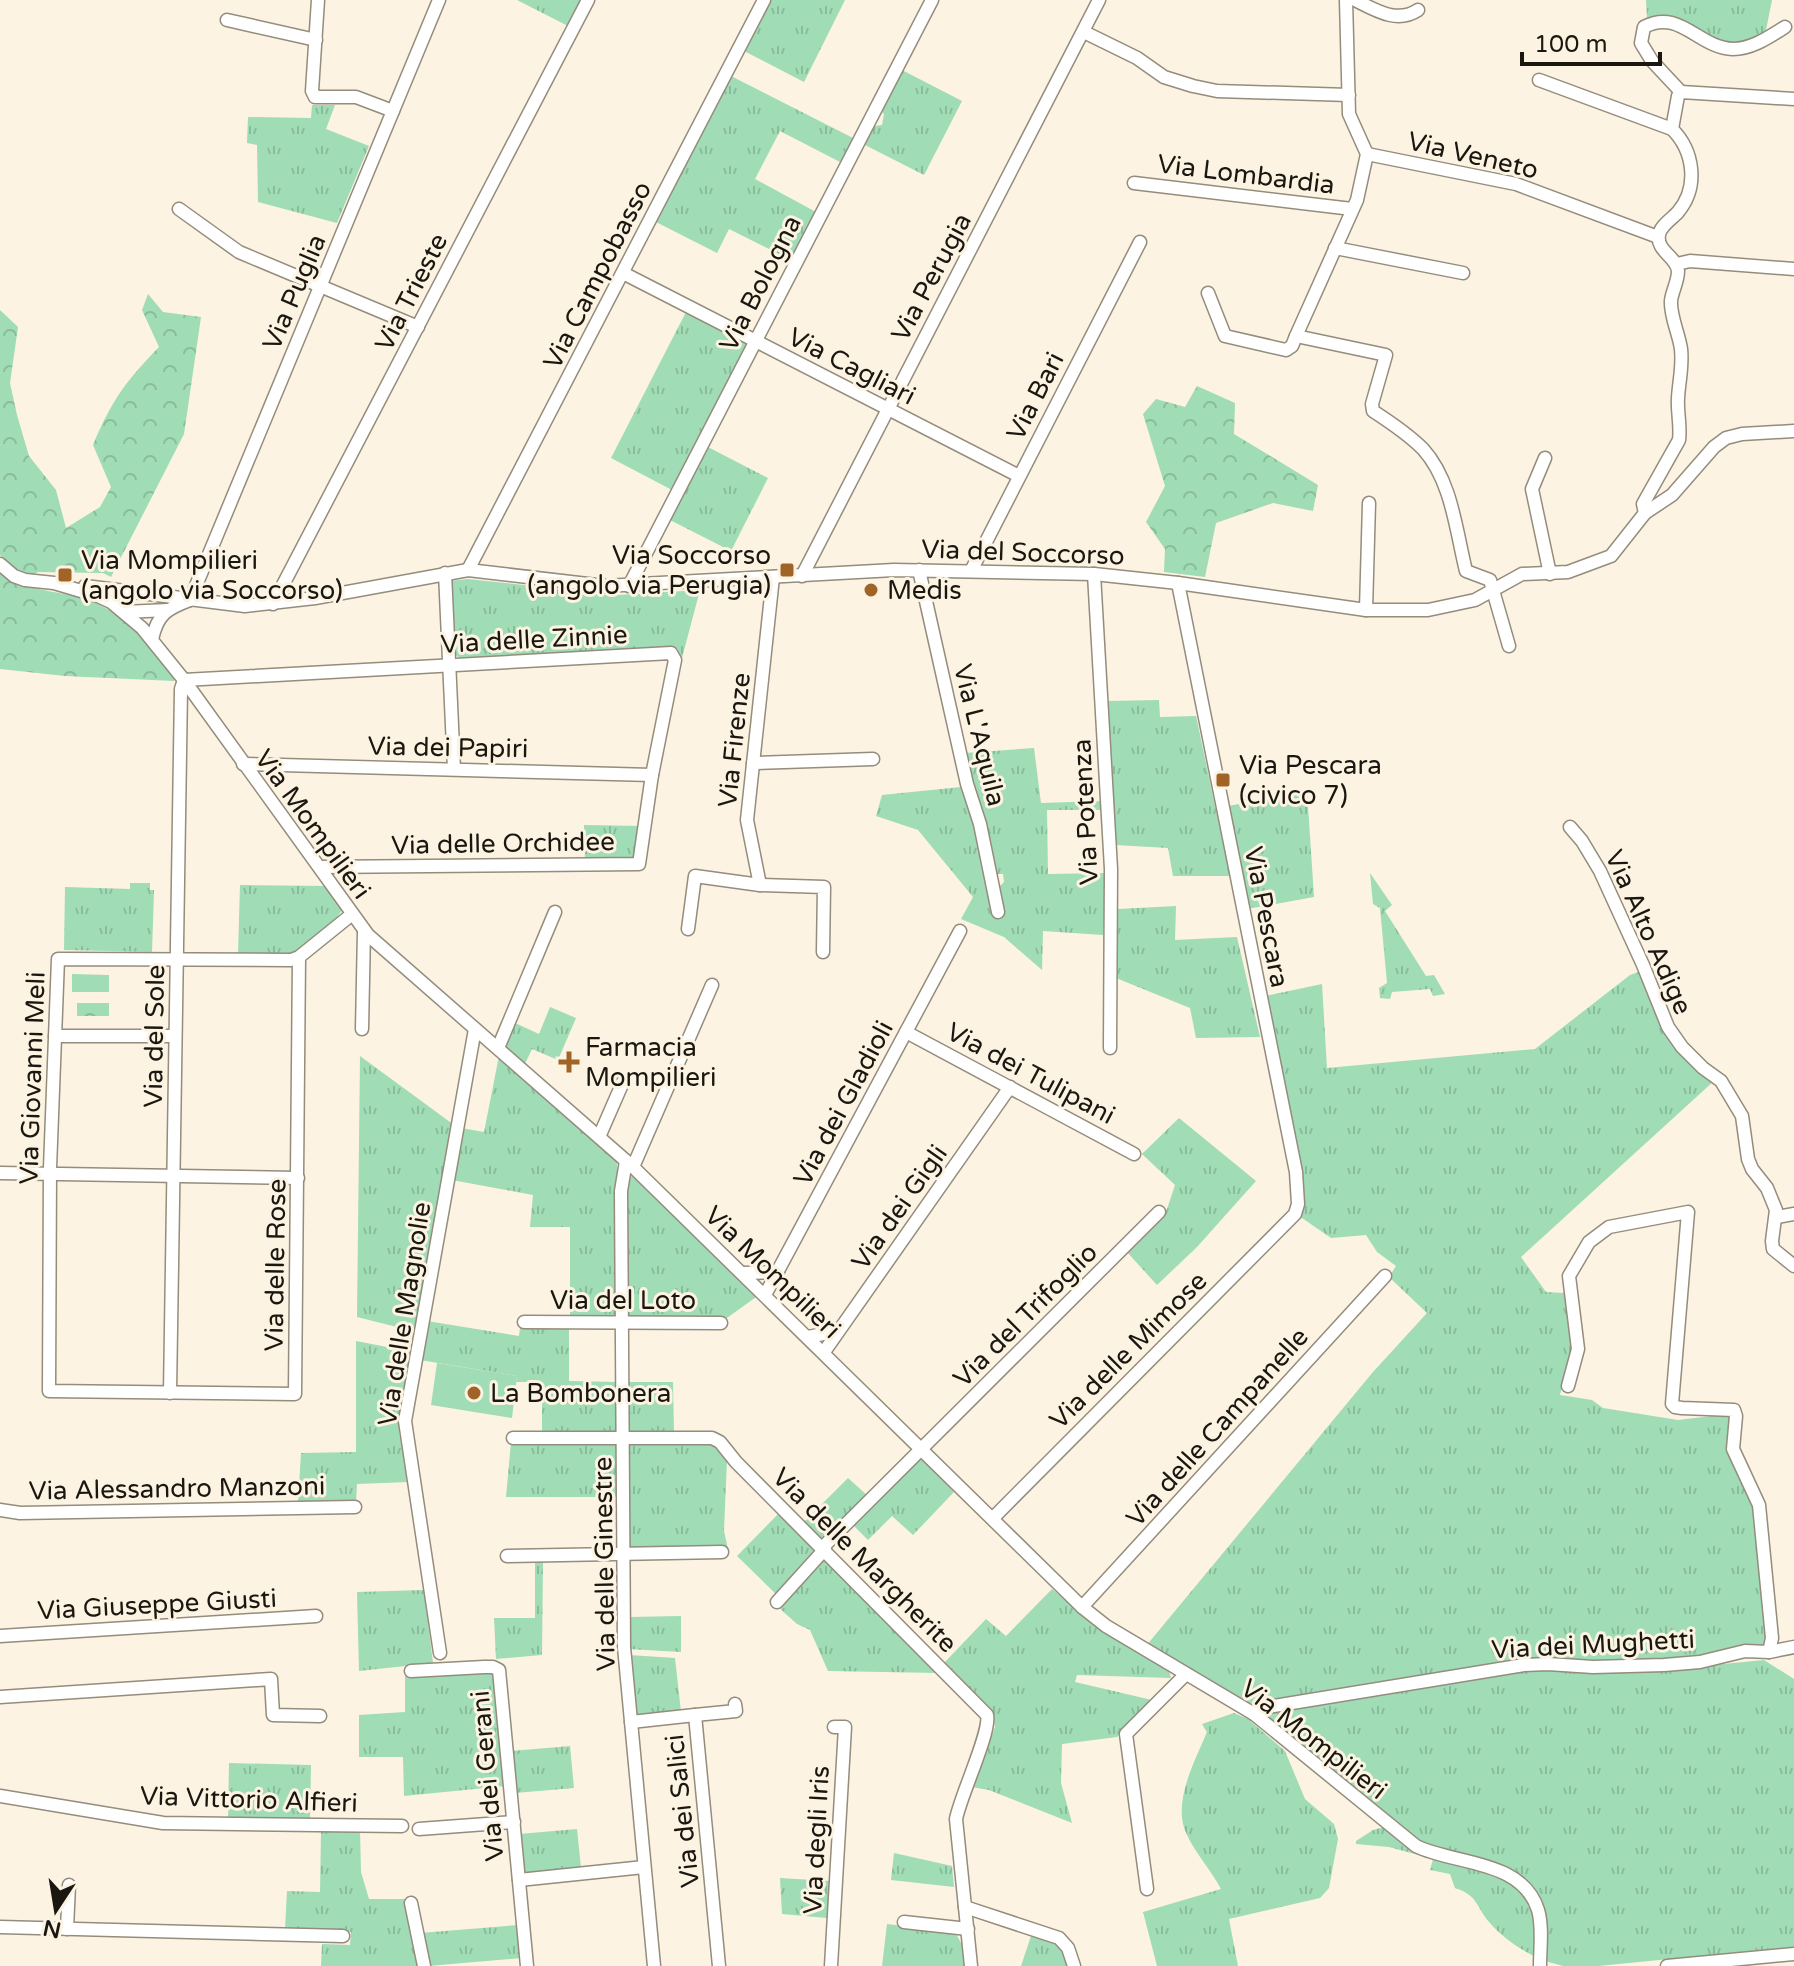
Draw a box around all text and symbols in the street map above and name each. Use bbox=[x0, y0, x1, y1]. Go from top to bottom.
scale bar bbox=[1522, 16, 1660, 66]
text: 100 m bbox=[1534, 30, 1608, 59]
street label: Via Veneto bbox=[1405, 125, 1541, 186]
street label: Via Lombardia bbox=[1156, 148, 1336, 201]
street label: Via Campobasso bbox=[537, 176, 658, 374]
street label: Via Perugia bbox=[885, 208, 978, 347]
street label: Via Bologna bbox=[713, 210, 808, 356]
street label: Via Trieste bbox=[369, 228, 454, 356]
street label: Via Puglia bbox=[256, 230, 333, 355]
street label: Via Cagliari bbox=[783, 321, 921, 412]
street label: Via Bari bbox=[1000, 347, 1071, 445]
street label: Via del Soccorso bbox=[921, 533, 1125, 572]
place label: Via Soccorso (angolo via Perugia) bbox=[527, 540, 771, 601]
place label: Via Mompilieri (angolo via Soccorso) bbox=[81, 545, 343, 606]
marker: Via Soccorso (angolo via Perugia) bbox=[778, 561, 796, 579]
marker: Via Mompilieri (angolo via Soccorso) bbox=[56, 566, 74, 584]
place label: Medis bbox=[887, 575, 962, 606]
marker: Medis bbox=[862, 581, 880, 599]
street label: Via delle Zinnie bbox=[440, 619, 628, 660]
street label: Via L'Aquila bbox=[947, 661, 1012, 809]
street label: Via Firenze bbox=[712, 671, 757, 809]
street label: Via dei Papiri bbox=[367, 731, 529, 764]
street label: Via Potenza bbox=[1066, 738, 1105, 886]
street label: Via Mompilieri bbox=[248, 744, 377, 905]
place label: Via Pescara (civico 7) bbox=[1239, 750, 1382, 811]
marker: Via Pescara (civico 7) bbox=[1214, 771, 1232, 789]
street label: Via delle Orchidee bbox=[391, 826, 615, 861]
street label: Via Pescara bbox=[1238, 844, 1295, 990]
street label: Via Alto Adige bbox=[1598, 845, 1699, 1019]
street label: Via del Sole bbox=[138, 964, 171, 1108]
street label: Via Giovanni Meli bbox=[13, 971, 52, 1185]
street label: Via dei Gladioli bbox=[787, 1015, 900, 1191]
street label: Via dei Tulipani bbox=[941, 1016, 1120, 1131]
place label: Farmacia Mompilieri bbox=[585, 1032, 716, 1093]
marker: Farmacia Mompilieri bbox=[560, 1053, 578, 1071]
street label: Via dei Gigli bbox=[845, 1139, 954, 1276]
street label: Via delle Rose bbox=[258, 1178, 293, 1352]
street label: Via delle Magnolie bbox=[371, 1200, 438, 1428]
street label: Via Mompilieri bbox=[698, 1200, 847, 1345]
street label: Via del Trifoglio bbox=[947, 1237, 1104, 1394]
street label: Via delle Mimose bbox=[1043, 1265, 1213, 1435]
street label: Via del Loto bbox=[550, 1285, 696, 1316]
street label: Via delle Campanelle bbox=[1120, 1321, 1315, 1533]
place label: La Bombonera bbox=[490, 1378, 671, 1409]
marker: La Bombonera bbox=[465, 1384, 483, 1402]
street label: Via delle Ginestre bbox=[587, 1456, 622, 1671]
street label: Via delle Margherite bbox=[766, 1462, 963, 1659]
street label: Via Alessandro Manzoni bbox=[28, 1470, 326, 1507]
street label: Via Giuseppe Giusti bbox=[36, 1583, 278, 1626]
street label: Via dei Mughetti bbox=[1490, 1624, 1696, 1665]
street label: Via Mompilieri bbox=[1234, 1673, 1393, 1806]
street label: Via dei Gerani bbox=[465, 1689, 510, 1863]
street label: Via dei Salici bbox=[659, 1733, 706, 1889]
street label: Via degli Iris bbox=[797, 1765, 836, 1915]
street label: Via Vittorio Alfieri bbox=[140, 1780, 358, 1819]
north arrow bbox=[16, 1870, 96, 1950]
text: N bbox=[41, 1914, 63, 1943]

